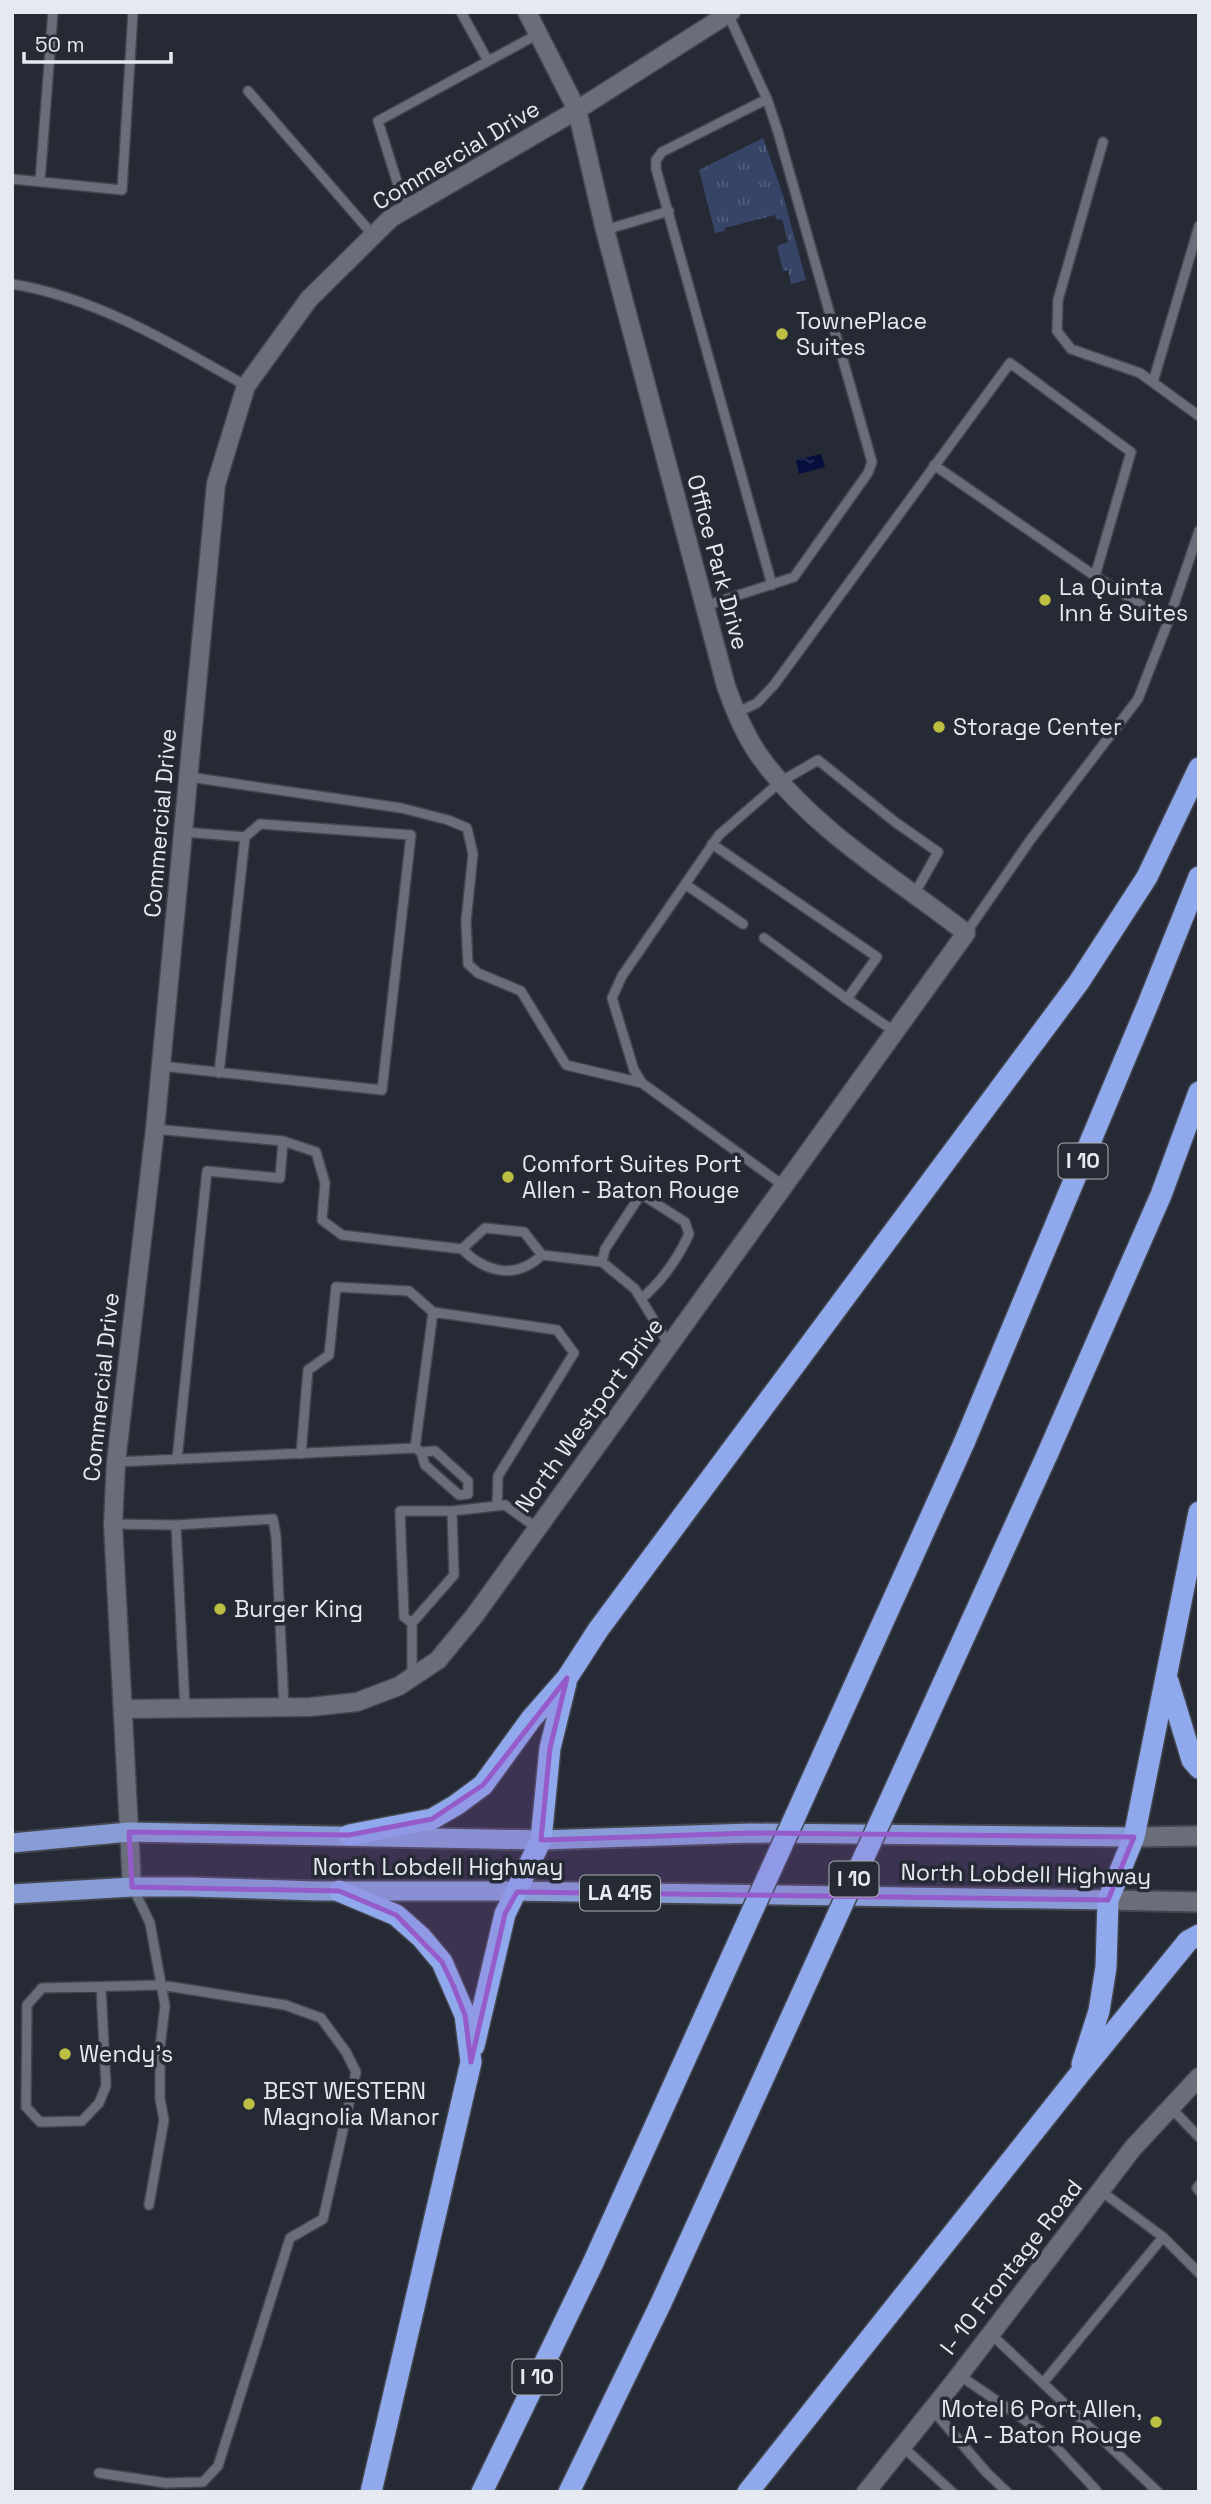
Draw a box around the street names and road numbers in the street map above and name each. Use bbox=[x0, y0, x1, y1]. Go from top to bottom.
street label: Commercial Drive bbox=[367, 93, 545, 217]
street label: Office Park Drive bbox=[680, 471, 756, 653]
street label: Commercial Drive bbox=[137, 727, 183, 919]
road number: I 10 bbox=[1058, 1144, 1108, 1178]
street label: Commercial Drive bbox=[76, 1291, 126, 1483]
street label: North Westport Drive bbox=[508, 1312, 670, 1518]
street label: North Lobdell Highway bbox=[313, 1852, 563, 1882]
street label: North Lobdell Highway bbox=[900, 1857, 1152, 1891]
road number: I 10 bbox=[830, 1862, 878, 1896]
road number: LA 415 bbox=[580, 1876, 660, 1910]
street label: I- 10 Frontage Road bbox=[933, 2173, 1089, 2361]
road number: I 10 bbox=[512, 2360, 562, 2394]

